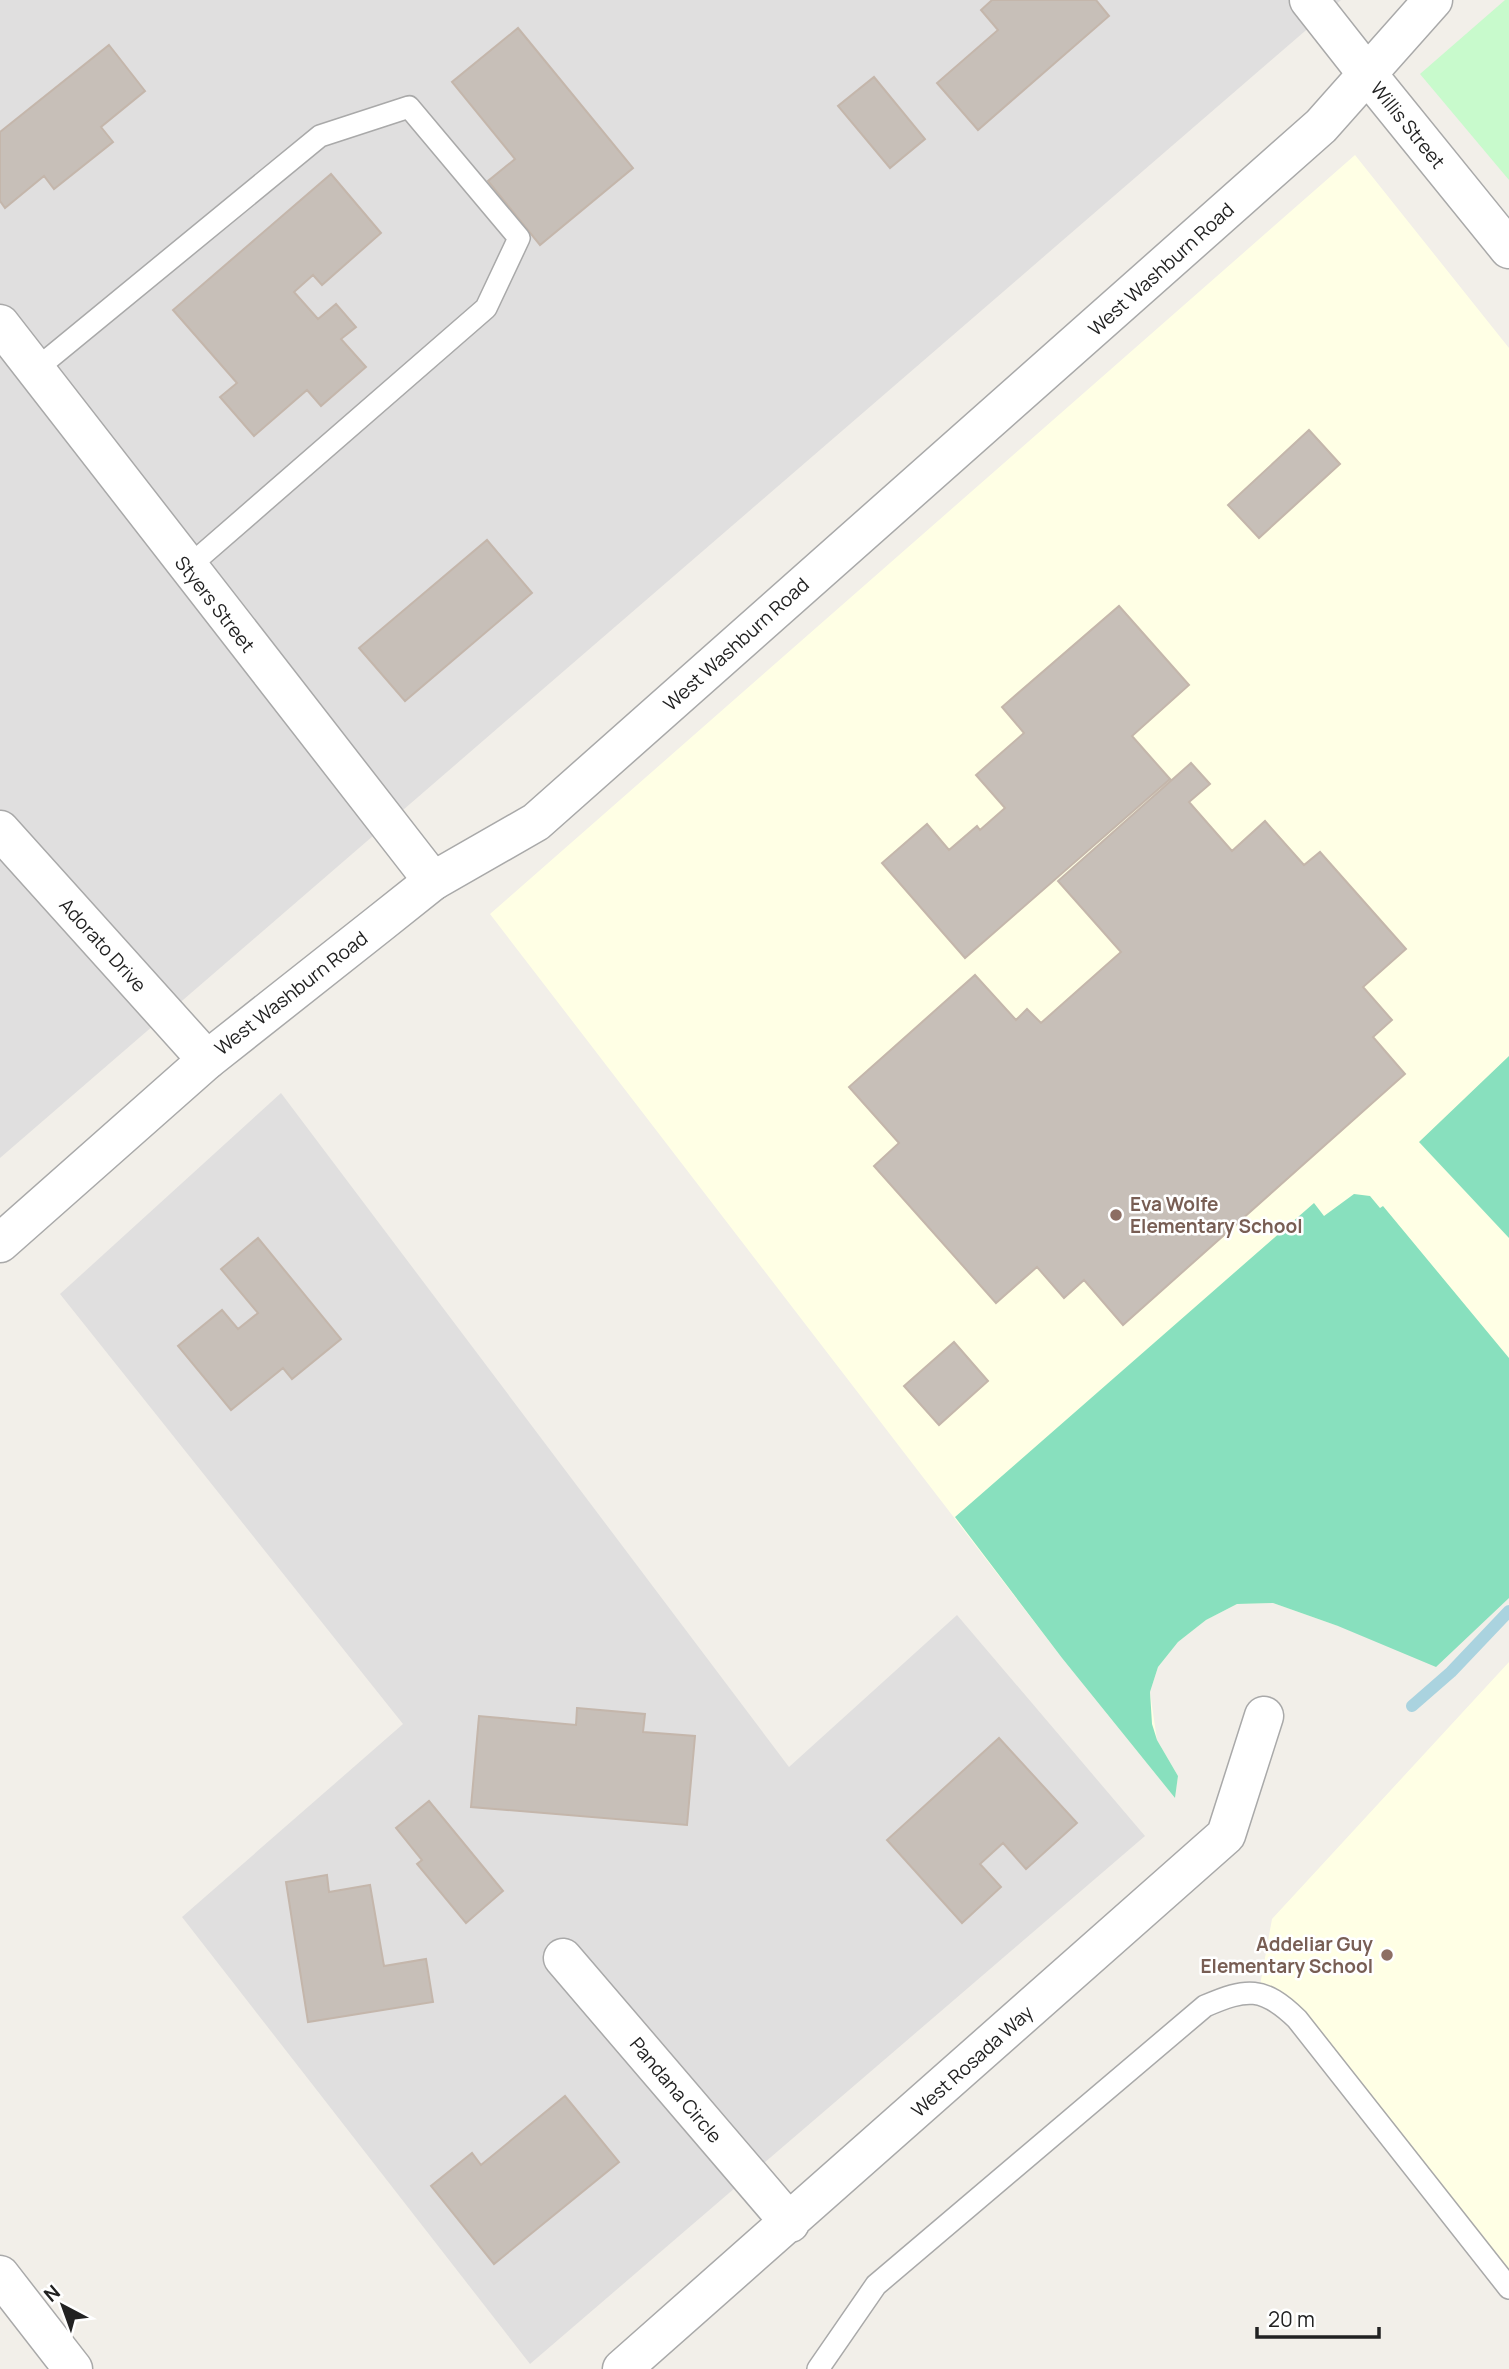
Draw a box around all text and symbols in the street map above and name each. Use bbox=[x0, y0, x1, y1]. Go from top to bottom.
street label: Willis Street bbox=[1365, 76, 1451, 174]
street label: West Washburn Road bbox=[1083, 197, 1239, 341]
street label: Styers Street bbox=[169, 550, 261, 658]
street label: West Washburn Road bbox=[658, 572, 814, 716]
street label: Adorato Drive bbox=[54, 892, 152, 998]
street label: West Washburn Road bbox=[209, 925, 373, 1061]
place label: Eva Wolfe Elementary School bbox=[1130, 1191, 1303, 1239]
marker: Eva Wolfe Elementary School bbox=[1108, 1207, 1124, 1223]
place label: Addeliar Guy Elementary School bbox=[1200, 1931, 1373, 1979]
marker: Addeliar Guy Elementary School bbox=[1379, 1947, 1395, 1963]
street label: West Rosada Way bbox=[906, 1999, 1038, 2123]
street label: Pandana Circle bbox=[624, 2032, 728, 2148]
north arrow bbox=[28, 2271, 98, 2341]
text: N bbox=[38, 2279, 66, 2307]
scale bar bbox=[1257, 2296, 1380, 2340]
text: 20 m bbox=[1268, 2305, 1315, 2333]

